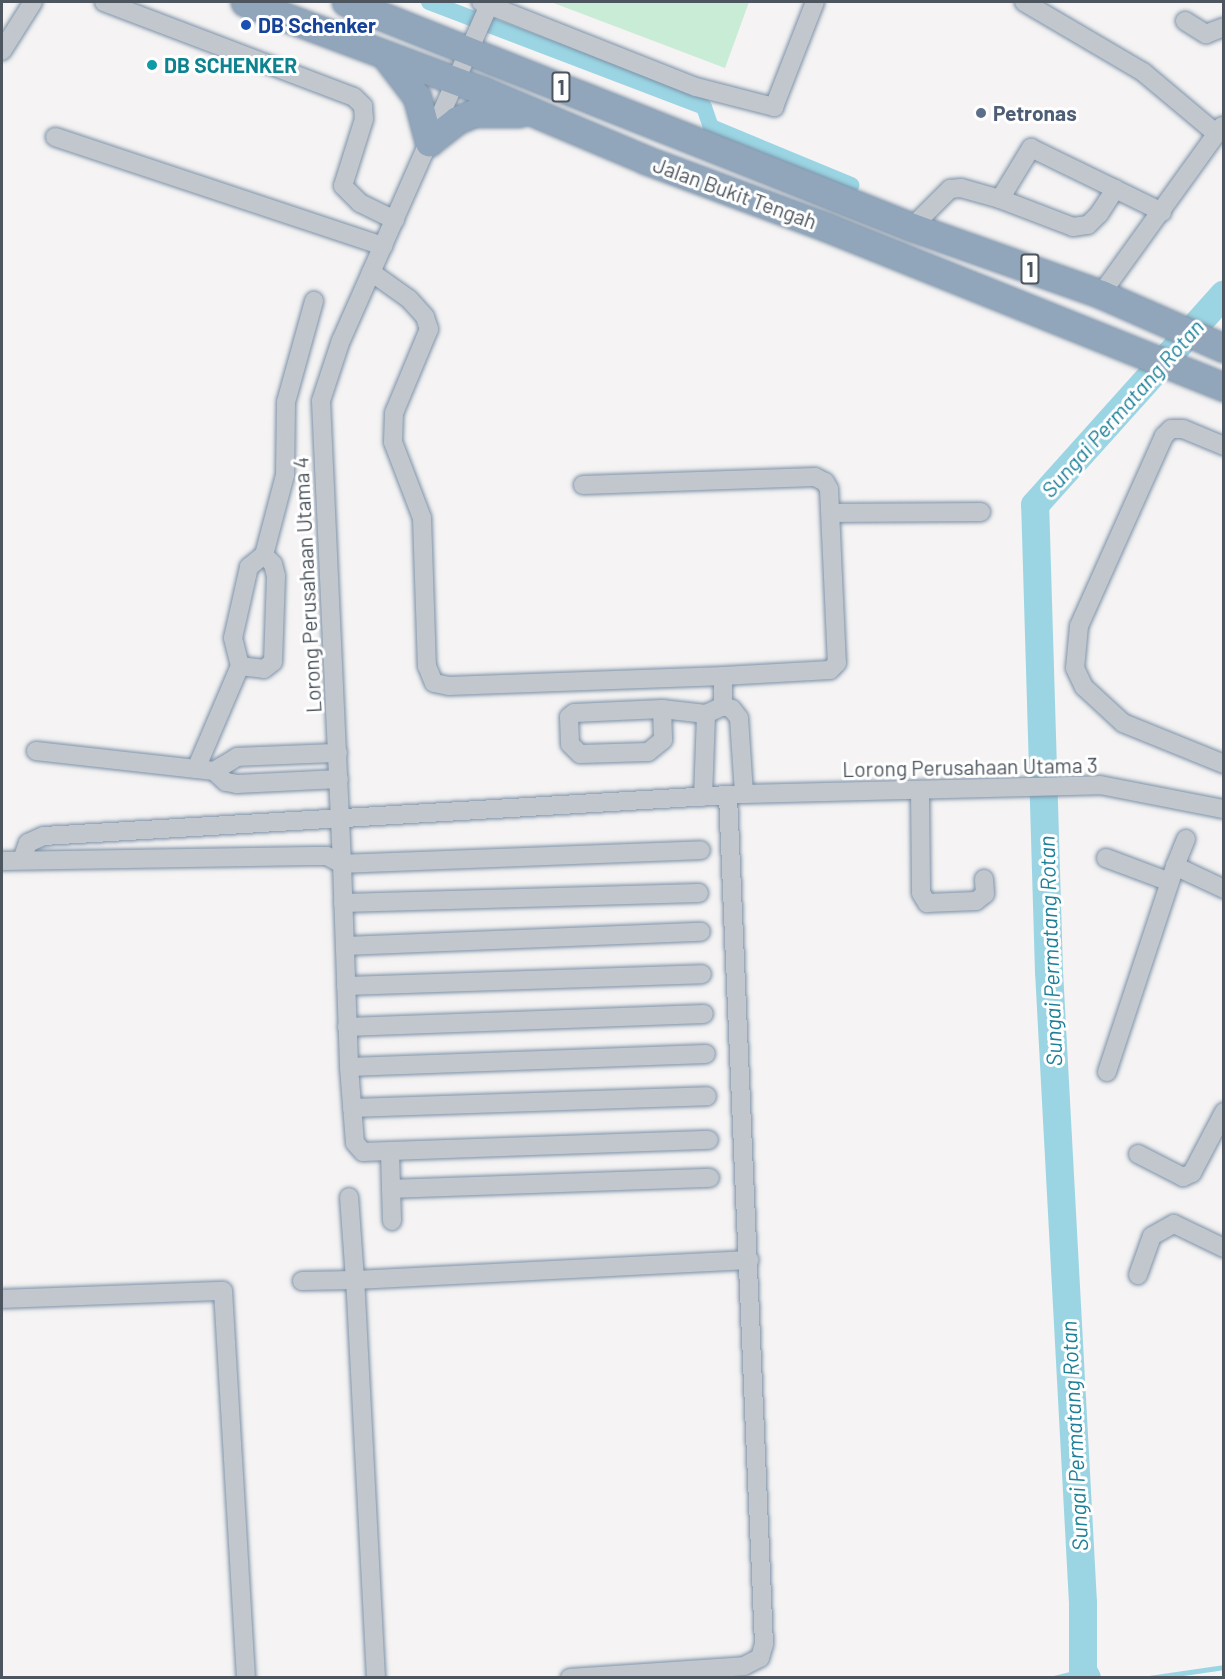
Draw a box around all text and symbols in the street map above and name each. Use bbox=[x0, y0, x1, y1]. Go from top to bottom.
place label: DB Schenker bbox=[258, 12, 376, 38]
marker: DB Schenker bbox=[239, 18, 253, 32]
place label: DB SCHENKER bbox=[164, 52, 297, 78]
marker: DB SCHENKER bbox=[145, 58, 159, 72]
road number: 1 bbox=[550, 70, 572, 104]
place label: Petronas bbox=[993, 100, 1077, 126]
marker: Petronas bbox=[974, 106, 988, 120]
street label: Jalan Bukit Tengah bbox=[650, 152, 820, 234]
road number: 1 bbox=[1020, 252, 1040, 286]
water label: Sungai Permatang Rotan bbox=[1035, 313, 1209, 503]
street label: Lorong Perusahaan Utama 4 bbox=[288, 456, 326, 714]
street label: Lorong Perusahaan Utama 3 bbox=[842, 752, 1098, 782]
water label: Sungai Permatang Rotan bbox=[1033, 835, 1067, 1067]
water label: Sungai Permatang Rotan bbox=[1055, 1320, 1093, 1552]

